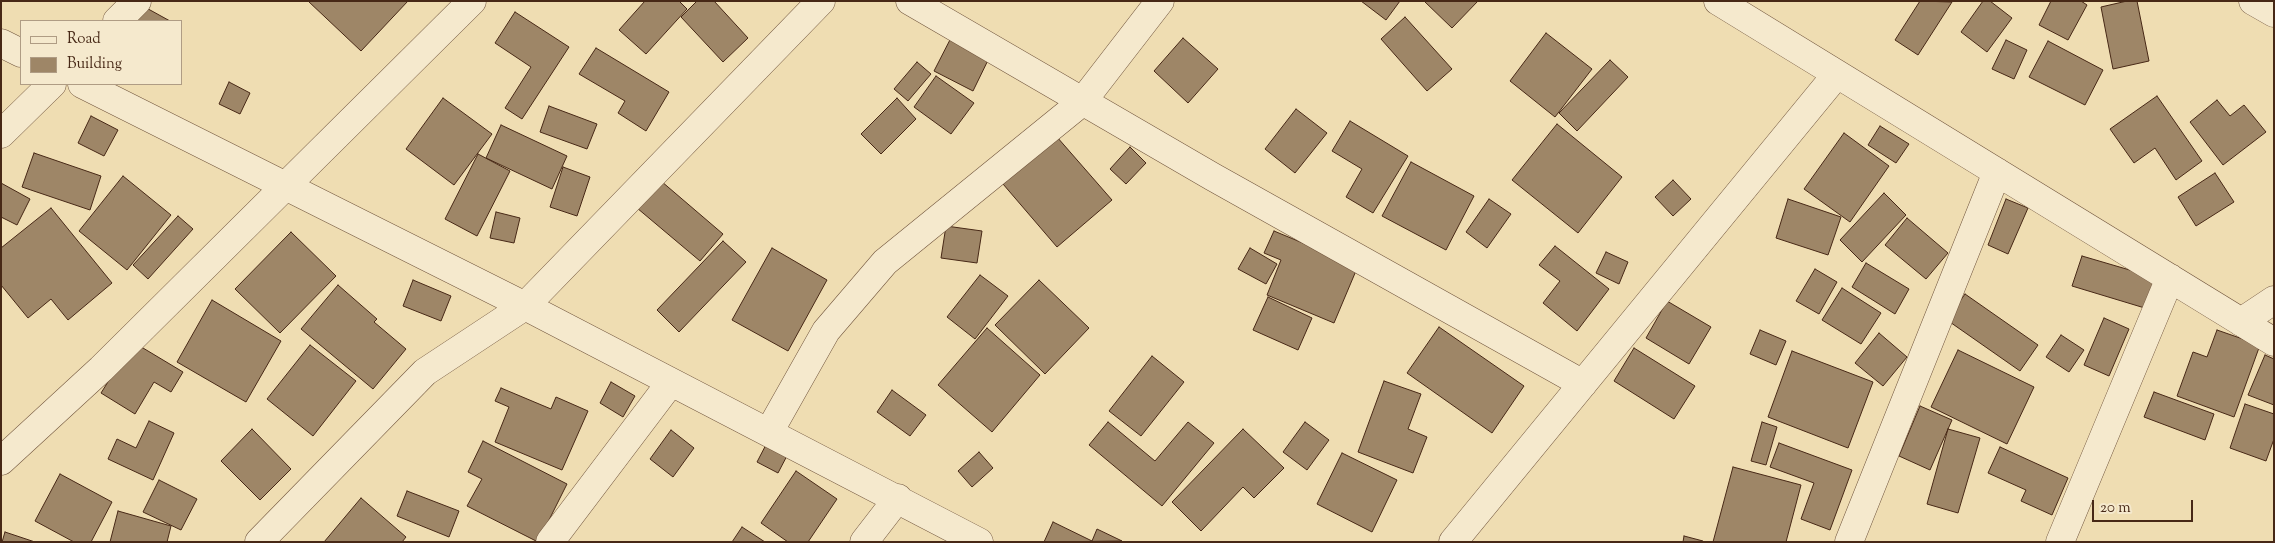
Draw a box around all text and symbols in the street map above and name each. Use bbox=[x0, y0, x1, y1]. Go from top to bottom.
legend bbox=[20, 20, 182, 85]
text: Road bbox=[67, 29, 101, 50]
text: Building bbox=[67, 54, 122, 75]
scale bar bbox=[2095, 490, 2196, 522]
text: 20 m bbox=[2100, 498, 2131, 519]

